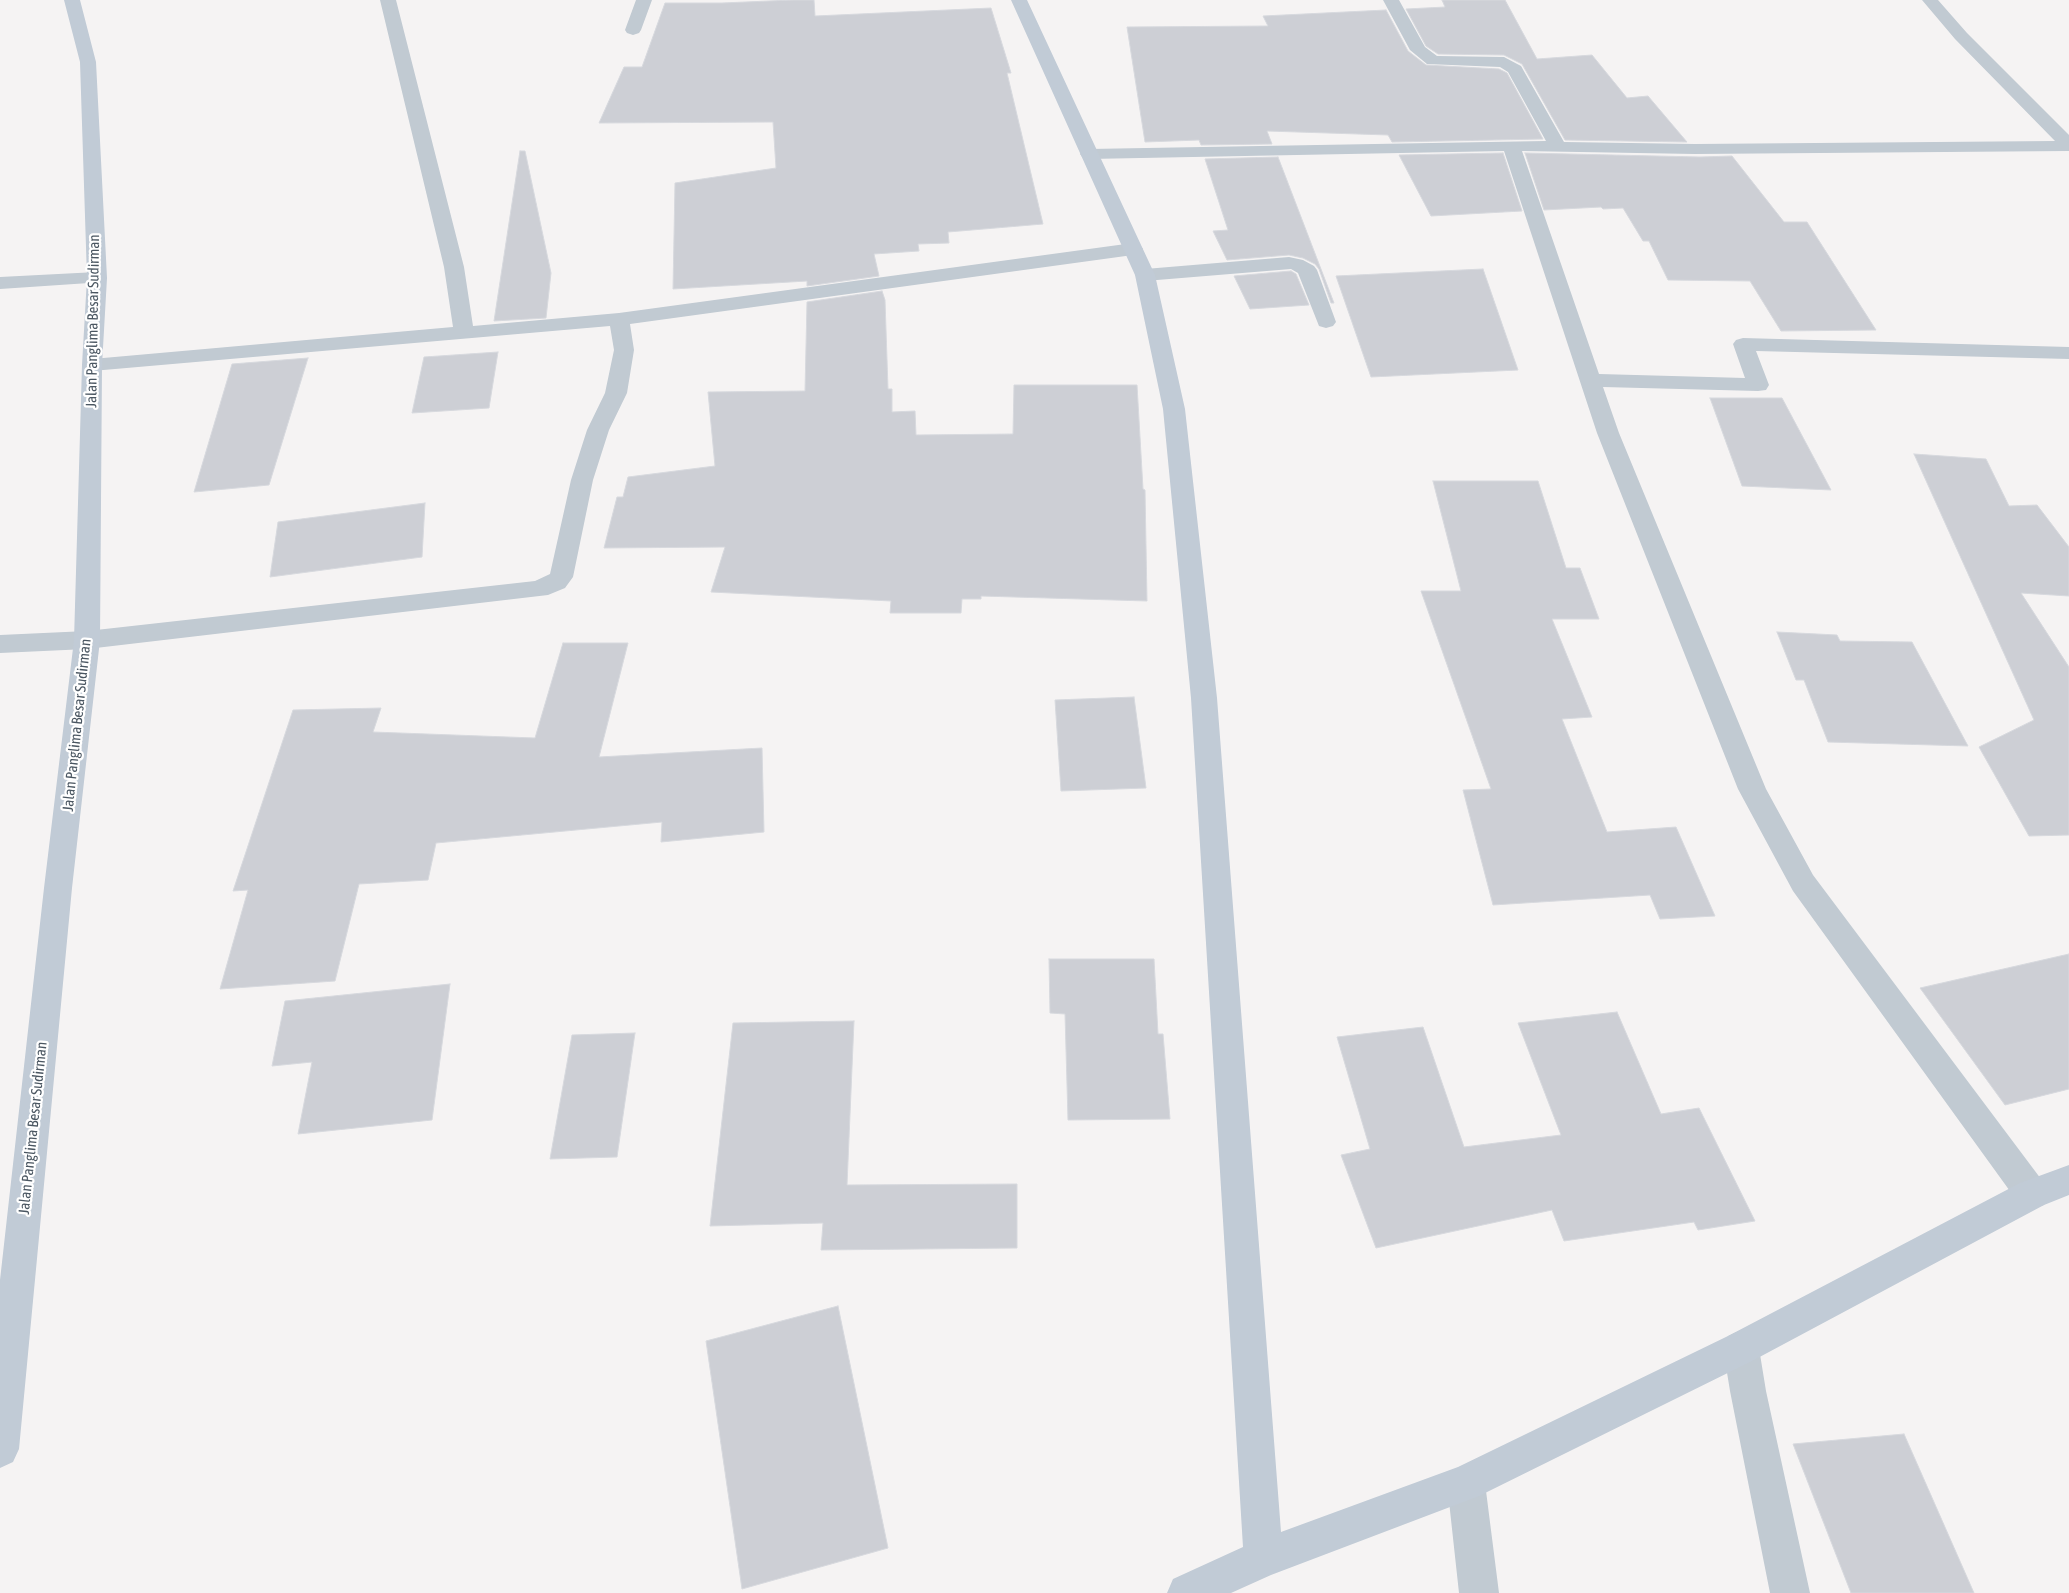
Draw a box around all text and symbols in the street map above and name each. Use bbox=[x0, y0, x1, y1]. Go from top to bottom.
street label: Jalan Panglima Besar Sudirman bbox=[82, 234, 104, 408]
street label: Jalan Panglima Besar Sudirman bbox=[59, 638, 95, 812]
street label: Jalan Panglima Besar Sudirman bbox=[15, 1041, 51, 1215]

